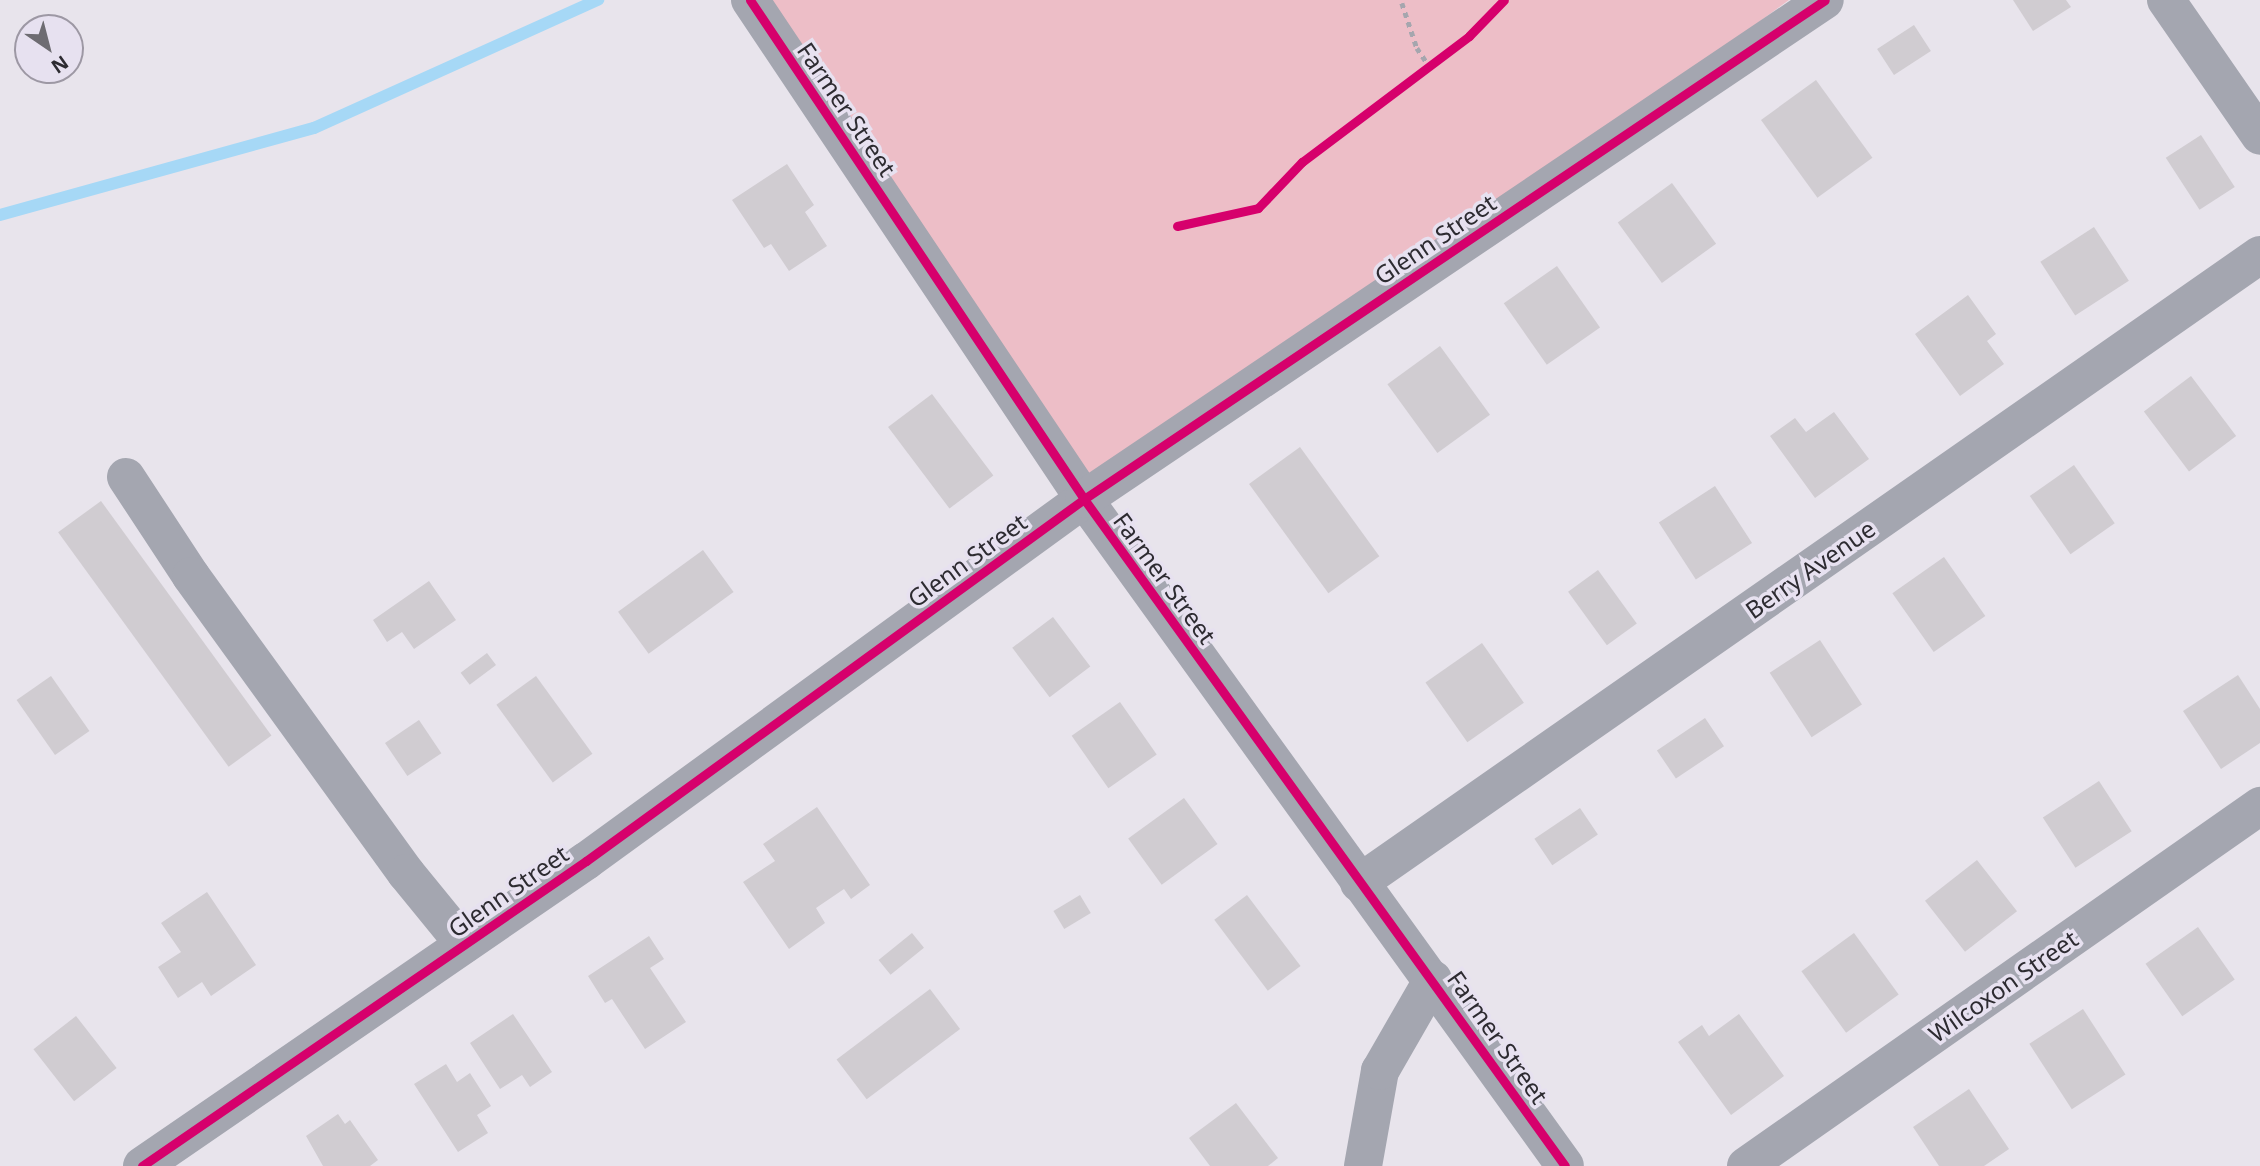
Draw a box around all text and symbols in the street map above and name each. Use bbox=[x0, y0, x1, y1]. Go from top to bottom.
north arrow bbox=[14, 14, 84, 84]
street label: Farmer Street bbox=[792, 37, 902, 181]
text: N bbox=[46, 49, 74, 80]
street label: Glenn Street bbox=[1369, 188, 1501, 290]
street label: Glenn Street bbox=[902, 507, 1032, 613]
street label: Farmer Street bbox=[1108, 507, 1222, 649]
street label: Berry Avenue bbox=[1740, 514, 1880, 624]
street label: Glenn Street bbox=[442, 839, 574, 943]
street label: Wilcoxon Street bbox=[1923, 924, 2083, 1048]
street label: Farmer Street bbox=[1442, 965, 1554, 1109]

